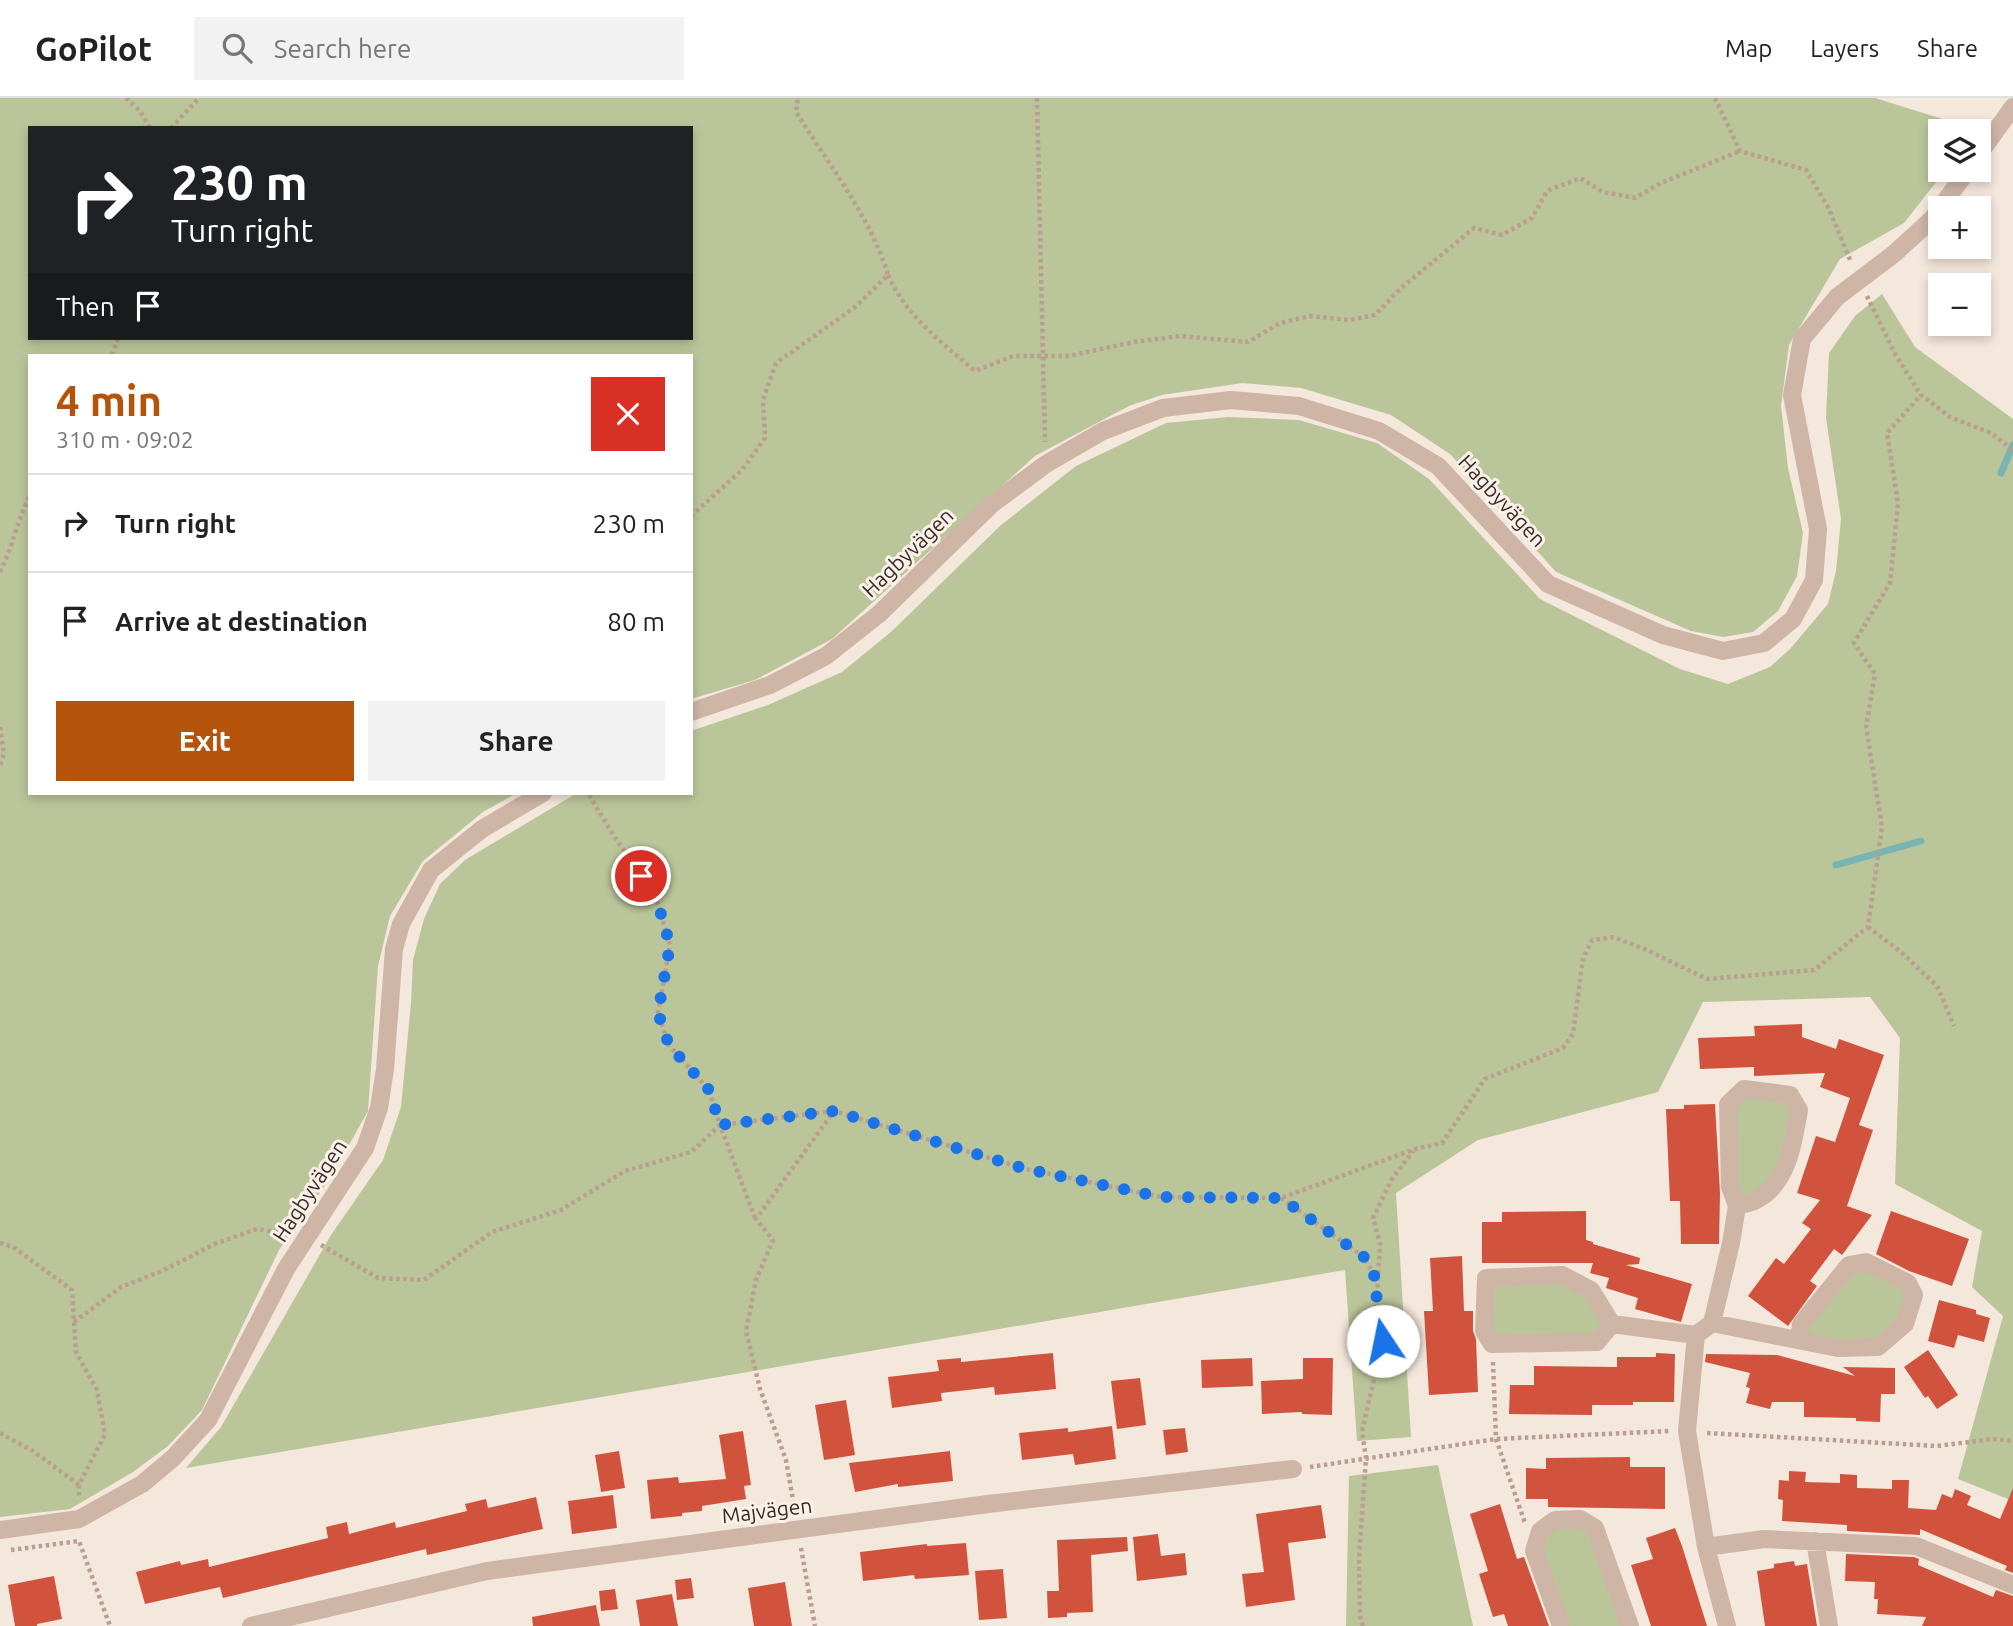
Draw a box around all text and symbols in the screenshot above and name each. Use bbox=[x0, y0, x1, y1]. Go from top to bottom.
search box bbox=[194, 17, 684, 80]
icon: search bbox=[218, 29, 256, 67]
text: GoPilot bbox=[35, 30, 152, 67]
text: Search here bbox=[274, 34, 411, 63]
text: Map bbox=[1725, 35, 1772, 62]
text: Layers bbox=[1810, 35, 1879, 62]
text: Share bbox=[1917, 35, 1978, 62]
map controls bbox=[1928, 119, 1991, 336]
button: layers bbox=[1928, 119, 1991, 182]
icon: right bbox=[56, 154, 147, 245]
text: 230 m bbox=[171, 154, 308, 209]
button: + bbox=[1928, 196, 1991, 259]
text: Turn right bbox=[171, 212, 313, 248]
button: − bbox=[1928, 273, 1991, 336]
icon: arrive bbox=[129, 287, 167, 325]
text: Then bbox=[56, 292, 115, 321]
text: 4 min bbox=[56, 377, 162, 424]
button: close bbox=[591, 377, 665, 451]
text: 310 m · 09:02 bbox=[56, 427, 194, 452]
street label: Hagbyvägen bbox=[1454, 449, 1551, 551]
street label: Hagbyvägen bbox=[857, 503, 958, 602]
icon: right bbox=[56, 504, 94, 542]
text: Turn right bbox=[115, 509, 236, 538]
text: 230 m bbox=[593, 509, 665, 538]
icon: arrive bbox=[56, 602, 94, 640]
text: Arrive at destination bbox=[115, 607, 368, 636]
text: 80 m bbox=[607, 607, 665, 636]
button: Exit bbox=[56, 701, 354, 781]
button: Share bbox=[368, 701, 665, 781]
pin bbox=[611, 846, 671, 906]
icon: arrive bbox=[622, 857, 660, 895]
street label: Hagbyvägen bbox=[267, 1135, 351, 1246]
position arrow bbox=[1346, 1304, 1420, 1378]
street label: Majvägen bbox=[720, 1493, 813, 1527]

